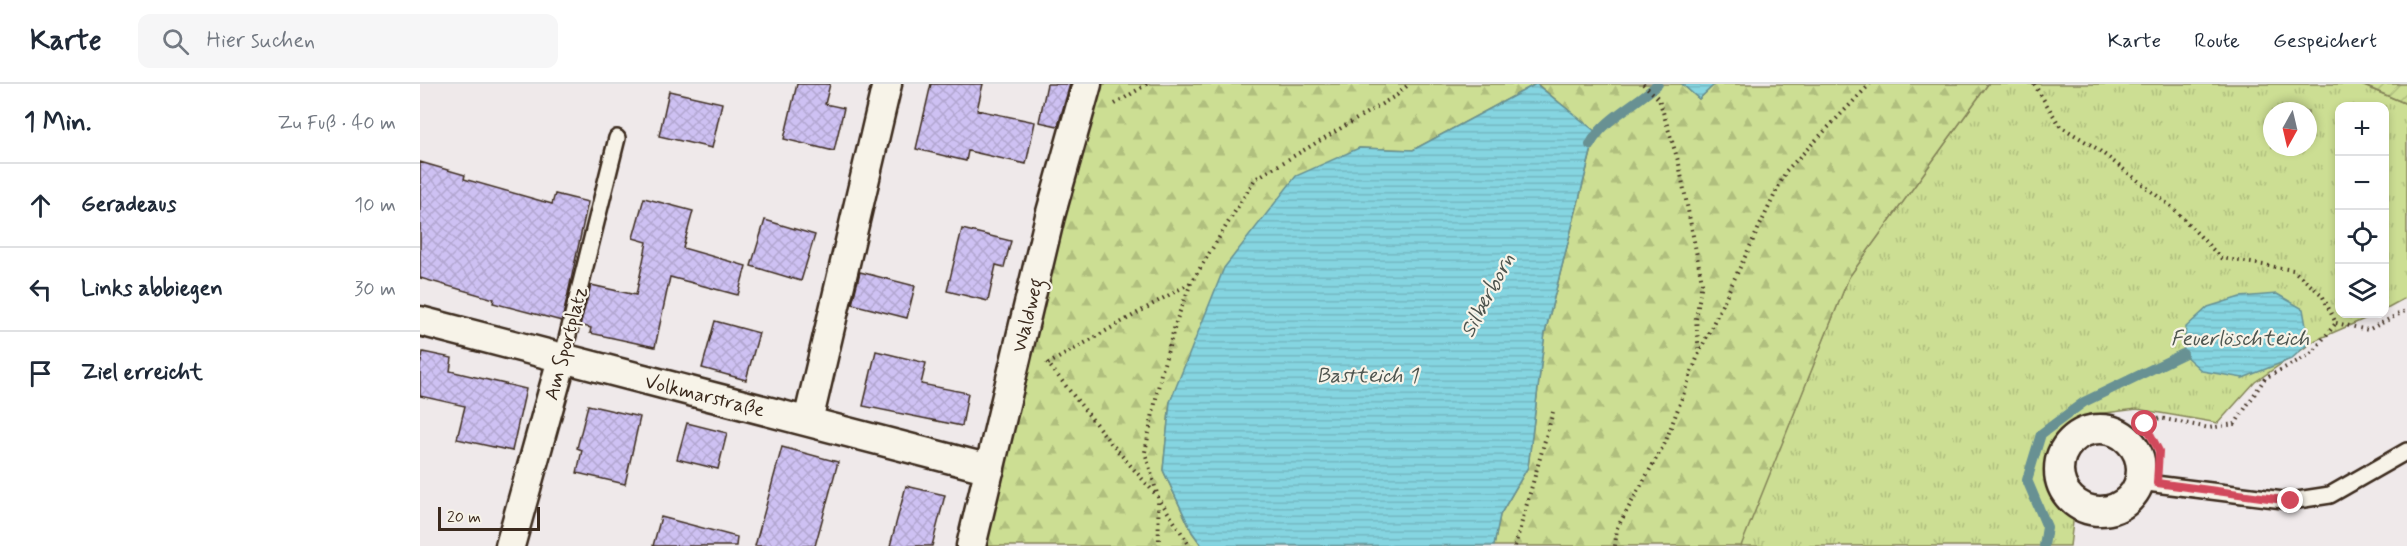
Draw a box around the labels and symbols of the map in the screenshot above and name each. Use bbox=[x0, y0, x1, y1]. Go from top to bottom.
north arrow bbox=[2263, 102, 2317, 156]
water label: Silberborn bbox=[1454, 248, 1522, 343]
street label: Waldweg bbox=[1006, 275, 1053, 356]
street label: Am Sportplatz bbox=[538, 284, 595, 403]
water label: Feuerlöschteich bbox=[2171, 325, 2310, 353]
water label: Bastteich 1 bbox=[1316, 362, 1419, 390]
street label: Volkmarstraße bbox=[642, 368, 768, 424]
route start bbox=[2131, 410, 2157, 436]
route end bbox=[2277, 487, 2303, 513]
scale bar bbox=[438, 504, 540, 532]

